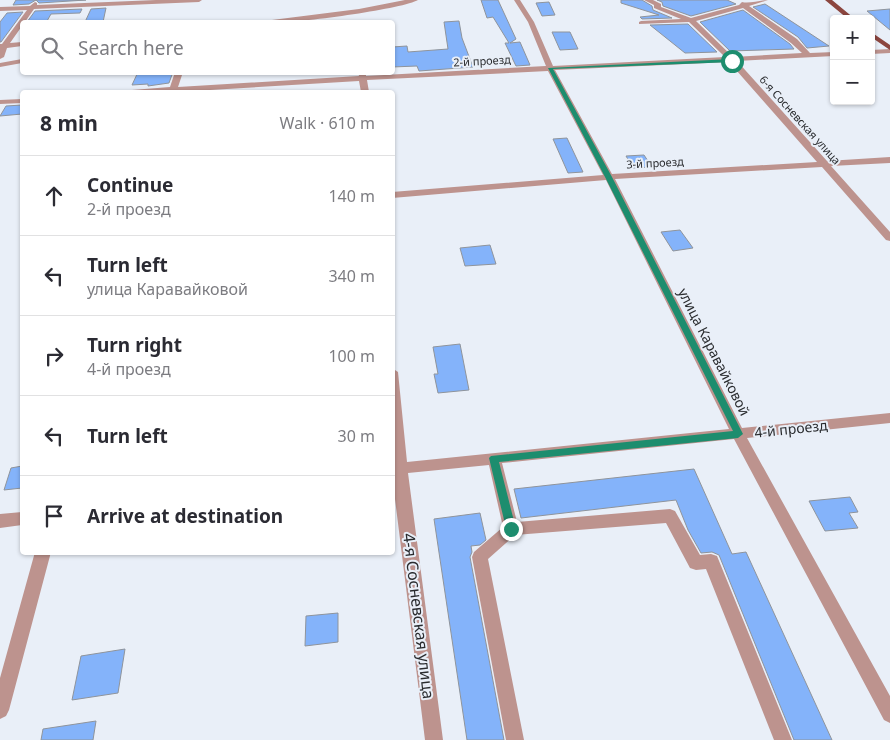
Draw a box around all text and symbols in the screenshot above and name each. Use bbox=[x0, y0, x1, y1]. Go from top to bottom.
map controls bbox=[830, 15, 875, 105]
button: + bbox=[830, 15, 875, 60]
search box bbox=[20, 20, 395, 75]
icon: search bbox=[38, 34, 66, 62]
text: Search here bbox=[78, 35, 184, 61]
route start bbox=[721, 50, 744, 73]
street label: 2-й проезд bbox=[453, 51, 511, 69]
button: − bbox=[830, 60, 875, 105]
street label: 6-я Сосневская улица bbox=[756, 72, 844, 167]
text: 8 min bbox=[40, 109, 98, 137]
text: Walk · 610 m bbox=[280, 112, 375, 134]
street label: 3-й проезд bbox=[626, 153, 684, 171]
text: Continue bbox=[87, 172, 173, 198]
icon: ahead bbox=[40, 182, 68, 210]
text: 140 m bbox=[328, 185, 375, 207]
text: 2-й проезд bbox=[87, 198, 171, 220]
text: Turn left bbox=[87, 252, 168, 278]
icon: left bbox=[40, 262, 68, 290]
text: 340 m bbox=[328, 265, 375, 287]
text: улица Каравайковой bbox=[87, 278, 248, 300]
street label: улица Каравайковой bbox=[674, 285, 755, 419]
text: Turn right bbox=[87, 332, 182, 358]
icon: right bbox=[40, 342, 68, 370]
text: 100 m bbox=[328, 345, 375, 367]
text: 4-й проезд bbox=[87, 358, 171, 380]
street label: 4-й проезд bbox=[754, 415, 829, 442]
icon: left bbox=[40, 422, 68, 450]
text: Turn left bbox=[87, 423, 168, 449]
text: 30 m bbox=[338, 425, 375, 447]
icon: arrive bbox=[40, 502, 68, 530]
text: Arrive at destination bbox=[87, 503, 283, 529]
route end bbox=[500, 518, 523, 541]
street label: 4-я Сосневская улица bbox=[398, 532, 440, 700]

